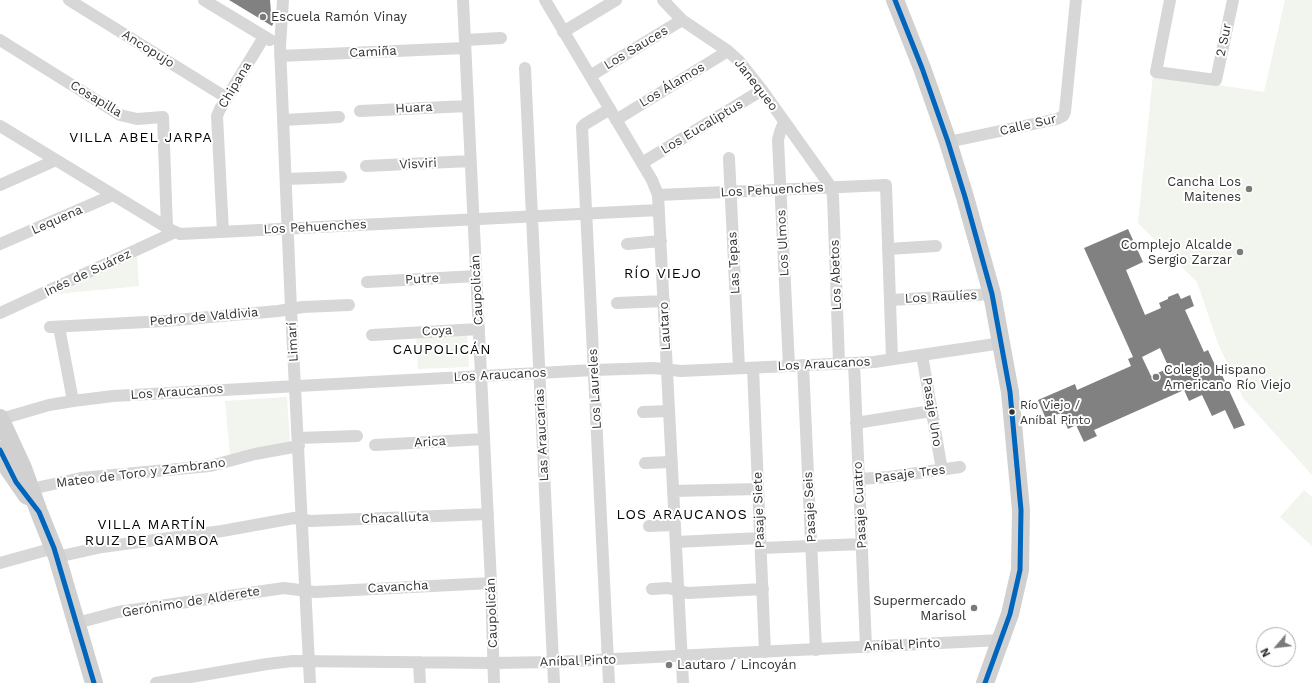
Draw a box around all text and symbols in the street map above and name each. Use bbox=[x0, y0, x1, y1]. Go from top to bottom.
place label: Escuela Ramón Vinay bbox=[271, 9, 407, 25]
marker: Escuela Ramón Vinay bbox=[258, 12, 268, 22]
street label: 2 Sur bbox=[1213, 22, 1235, 58]
street label: Los Sauces bbox=[601, 23, 671, 73]
street label: Ancopujo bbox=[119, 27, 177, 71]
street label: Camiña bbox=[349, 43, 397, 61]
street label: Janequeo bbox=[731, 56, 781, 114]
street label: Chipana bbox=[215, 59, 255, 111]
street label: Los Álamos bbox=[636, 59, 708, 111]
street label: Cosapilla bbox=[67, 77, 125, 121]
street label: Los Eucaliptus bbox=[658, 96, 746, 158]
street label: Huara bbox=[395, 99, 433, 117]
street label: Calle Sur bbox=[998, 111, 1058, 139]
district label: VILLA ABEL JARPA bbox=[69, 130, 213, 146]
street label: Visviri bbox=[399, 155, 437, 173]
place label: Cancha Los Maitenes bbox=[1167, 174, 1241, 205]
street label: Los Pehuenches bbox=[720, 180, 824, 200]
marker: Cancha Los Maitenes bbox=[1244, 184, 1254, 194]
street label: Lequena bbox=[29, 202, 85, 238]
street label: Los Ulmos bbox=[773, 209, 793, 277]
street label: Los Pehuenches bbox=[263, 217, 367, 237]
street label: Las Tepas bbox=[725, 231, 743, 295]
place label: Complejo Alcalde Sergio Zarzar bbox=[1121, 237, 1232, 268]
street label: Los Abetos bbox=[827, 239, 845, 311]
street label: Inés de Suárez bbox=[42, 246, 134, 300]
marker: Complejo Alcalde Sergio Zarzar bbox=[1235, 247, 1245, 257]
street label: Caupolicán bbox=[467, 254, 487, 326]
district label: RÍO VIEJO bbox=[624, 266, 702, 282]
street label: Putre bbox=[405, 270, 439, 288]
street label: Los Raulíes bbox=[904, 287, 978, 307]
street label: Lautaro bbox=[656, 301, 674, 351]
street label: Pedro de Valdivia bbox=[149, 304, 259, 330]
street label: Limarí bbox=[284, 322, 302, 362]
street label: Coya bbox=[421, 322, 453, 340]
district label: CAUPOLICÁN bbox=[392, 342, 492, 358]
street label: Los Laureles bbox=[585, 348, 605, 430]
street label: Los Araucanos bbox=[777, 354, 871, 374]
place label: Colegio Hispano Americano Río Viejo bbox=[1164, 362, 1291, 393]
street label: Los Araucanos bbox=[453, 365, 547, 385]
marker: Colegio Hispano Americano Río Viejo bbox=[1151, 372, 1161, 382]
street label: Pasaje Uno bbox=[919, 376, 945, 448]
street label: Los Araucanos bbox=[130, 381, 224, 403]
street label: Las Araucarias bbox=[532, 388, 552, 482]
place label: Río Viejo / Aníbal Pinto bbox=[1020, 398, 1091, 426]
marker: Río Viejo / Aníbal Pinto bbox=[1007, 407, 1017, 417]
street label: Arica bbox=[414, 433, 446, 451]
street label: Mateo de Toro y Zambrano bbox=[55, 455, 227, 491]
street label: Pasaje Cuatro bbox=[850, 461, 870, 549]
street label: Pasaje Tres bbox=[874, 462, 946, 486]
street label: Pasaje Siete bbox=[750, 471, 768, 549]
street label: Pasaje Seis bbox=[800, 471, 820, 543]
district label: LOS ARAUCANOS bbox=[616, 507, 748, 523]
street label: Chacalluta bbox=[361, 509, 429, 527]
district label: VILLA MARTÍN RUIZ DE GAMBOA bbox=[85, 517, 219, 550]
street label: Cavancha bbox=[367, 578, 429, 596]
street label: Caupolicán bbox=[483, 578, 501, 648]
street label: Gerónimo de Alderete bbox=[121, 583, 261, 621]
place label: Supermercado Marisol bbox=[873, 593, 966, 624]
marker: Supermercado Marisol bbox=[969, 603, 979, 613]
north arrow bbox=[1256, 627, 1296, 667]
street label: Aníbal Pinto bbox=[863, 635, 941, 655]
text: N bbox=[1258, 646, 1273, 659]
street label: Aníbal Pinto bbox=[539, 652, 617, 670]
place label: Lautaro / Lincoyán bbox=[677, 657, 797, 673]
marker: Lautaro / Lincoyán bbox=[664, 660, 674, 670]

